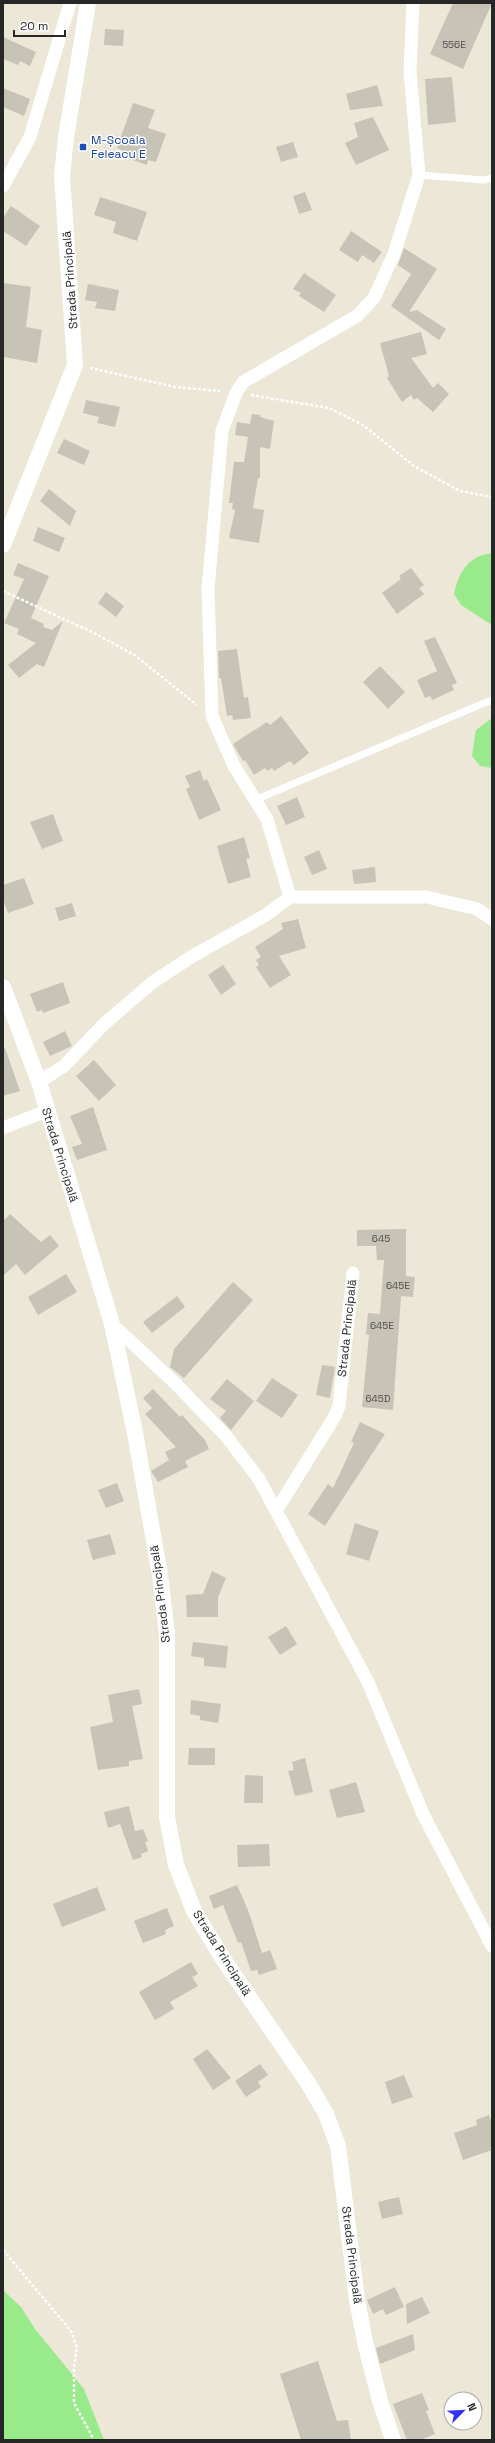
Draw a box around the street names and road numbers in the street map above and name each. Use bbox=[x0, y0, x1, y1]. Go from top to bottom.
street label: Strada Principală bbox=[59, 230, 81, 330]
street label: Strada Principală bbox=[38, 1106, 82, 1204]
street label: Strada Principală bbox=[334, 1278, 360, 1378]
street label: Strada Principală bbox=[146, 1544, 174, 1644]
street label: Strada Principală bbox=[189, 1907, 255, 1999]
street label: Strada Principală bbox=[338, 2205, 366, 2305]

